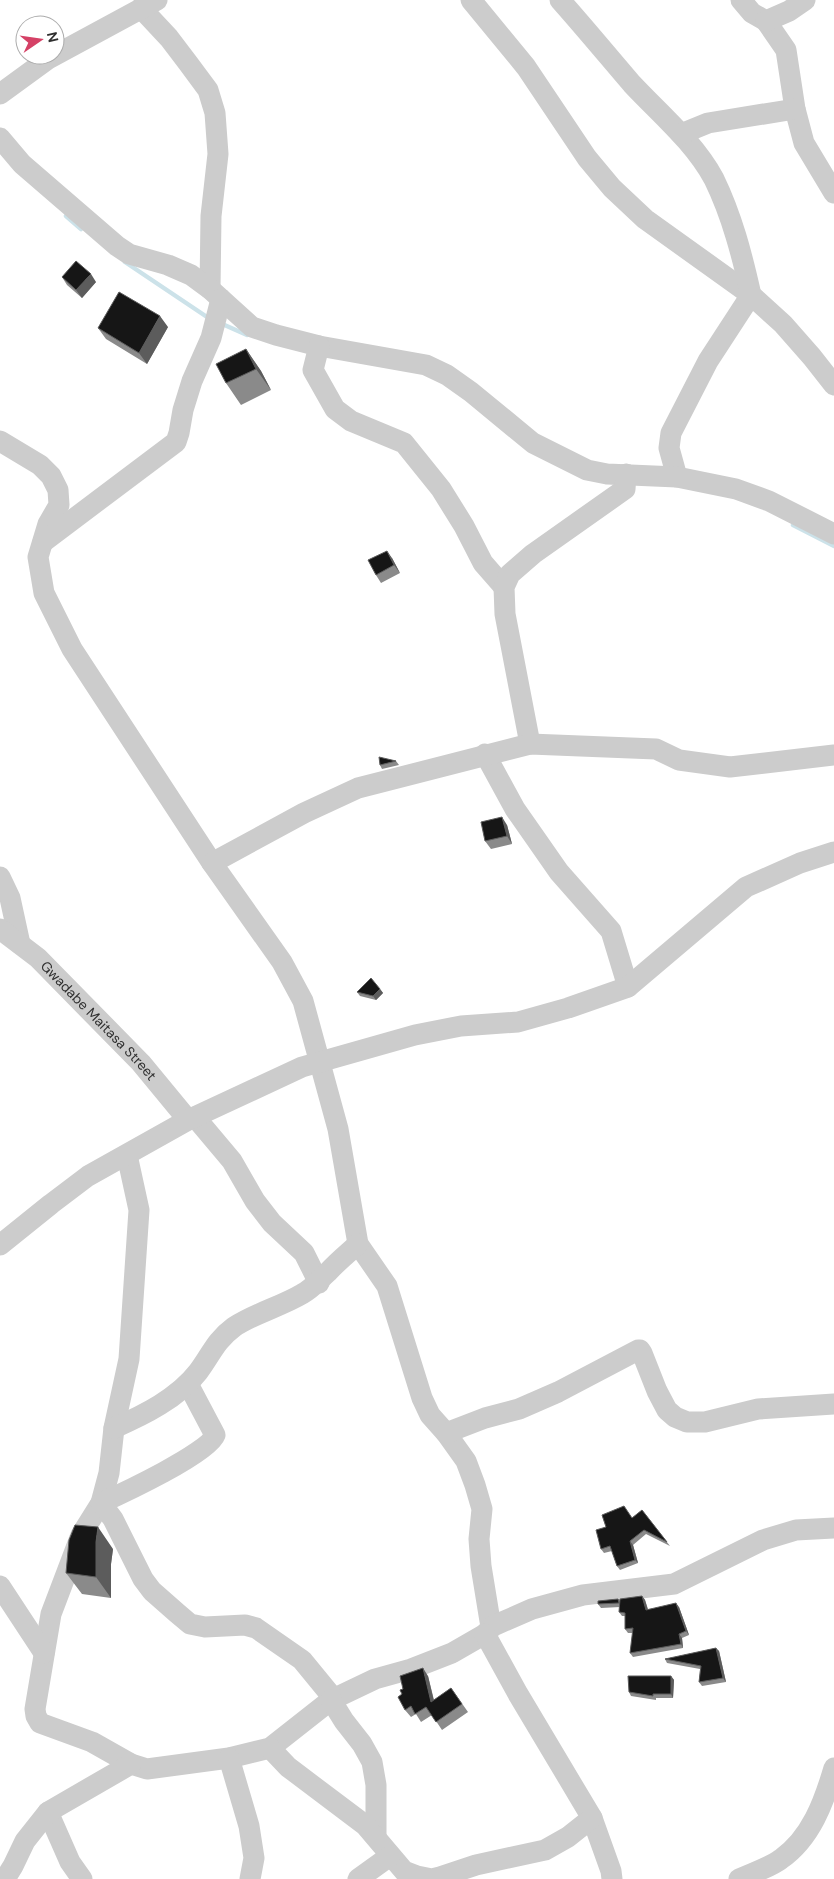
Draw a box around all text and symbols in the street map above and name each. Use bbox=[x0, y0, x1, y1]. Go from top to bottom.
north arrow bbox=[15, 15, 65, 65]
text: N bbox=[43, 30, 63, 44]
street label: Gwadabe Maitasa Street bbox=[37, 957, 161, 1084]

